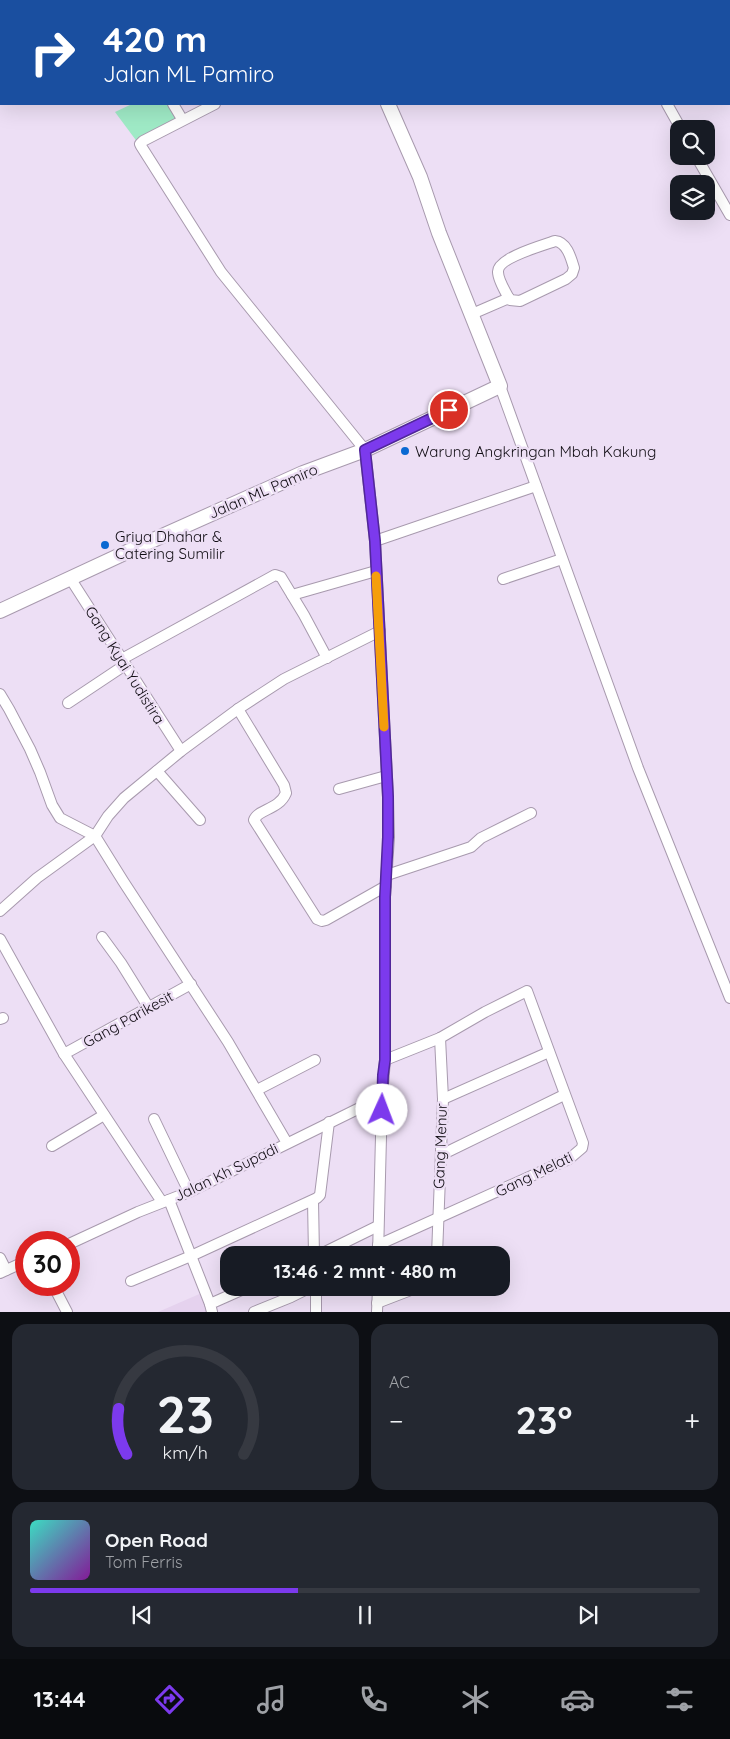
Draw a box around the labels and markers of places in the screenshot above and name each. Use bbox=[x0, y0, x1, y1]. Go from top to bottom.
pin bbox=[428, 389, 470, 431]
place label: Warung Angkringan Mbah Kakung bbox=[415, 442, 656, 461]
marker: Warung Angkringan Mbah Kakung bbox=[399, 445, 411, 457]
place label: Griya Dhahar & Catering Sumilir bbox=[115, 527, 225, 563]
marker: Griya Dhahar & Catering Sumilir bbox=[99, 539, 111, 551]

